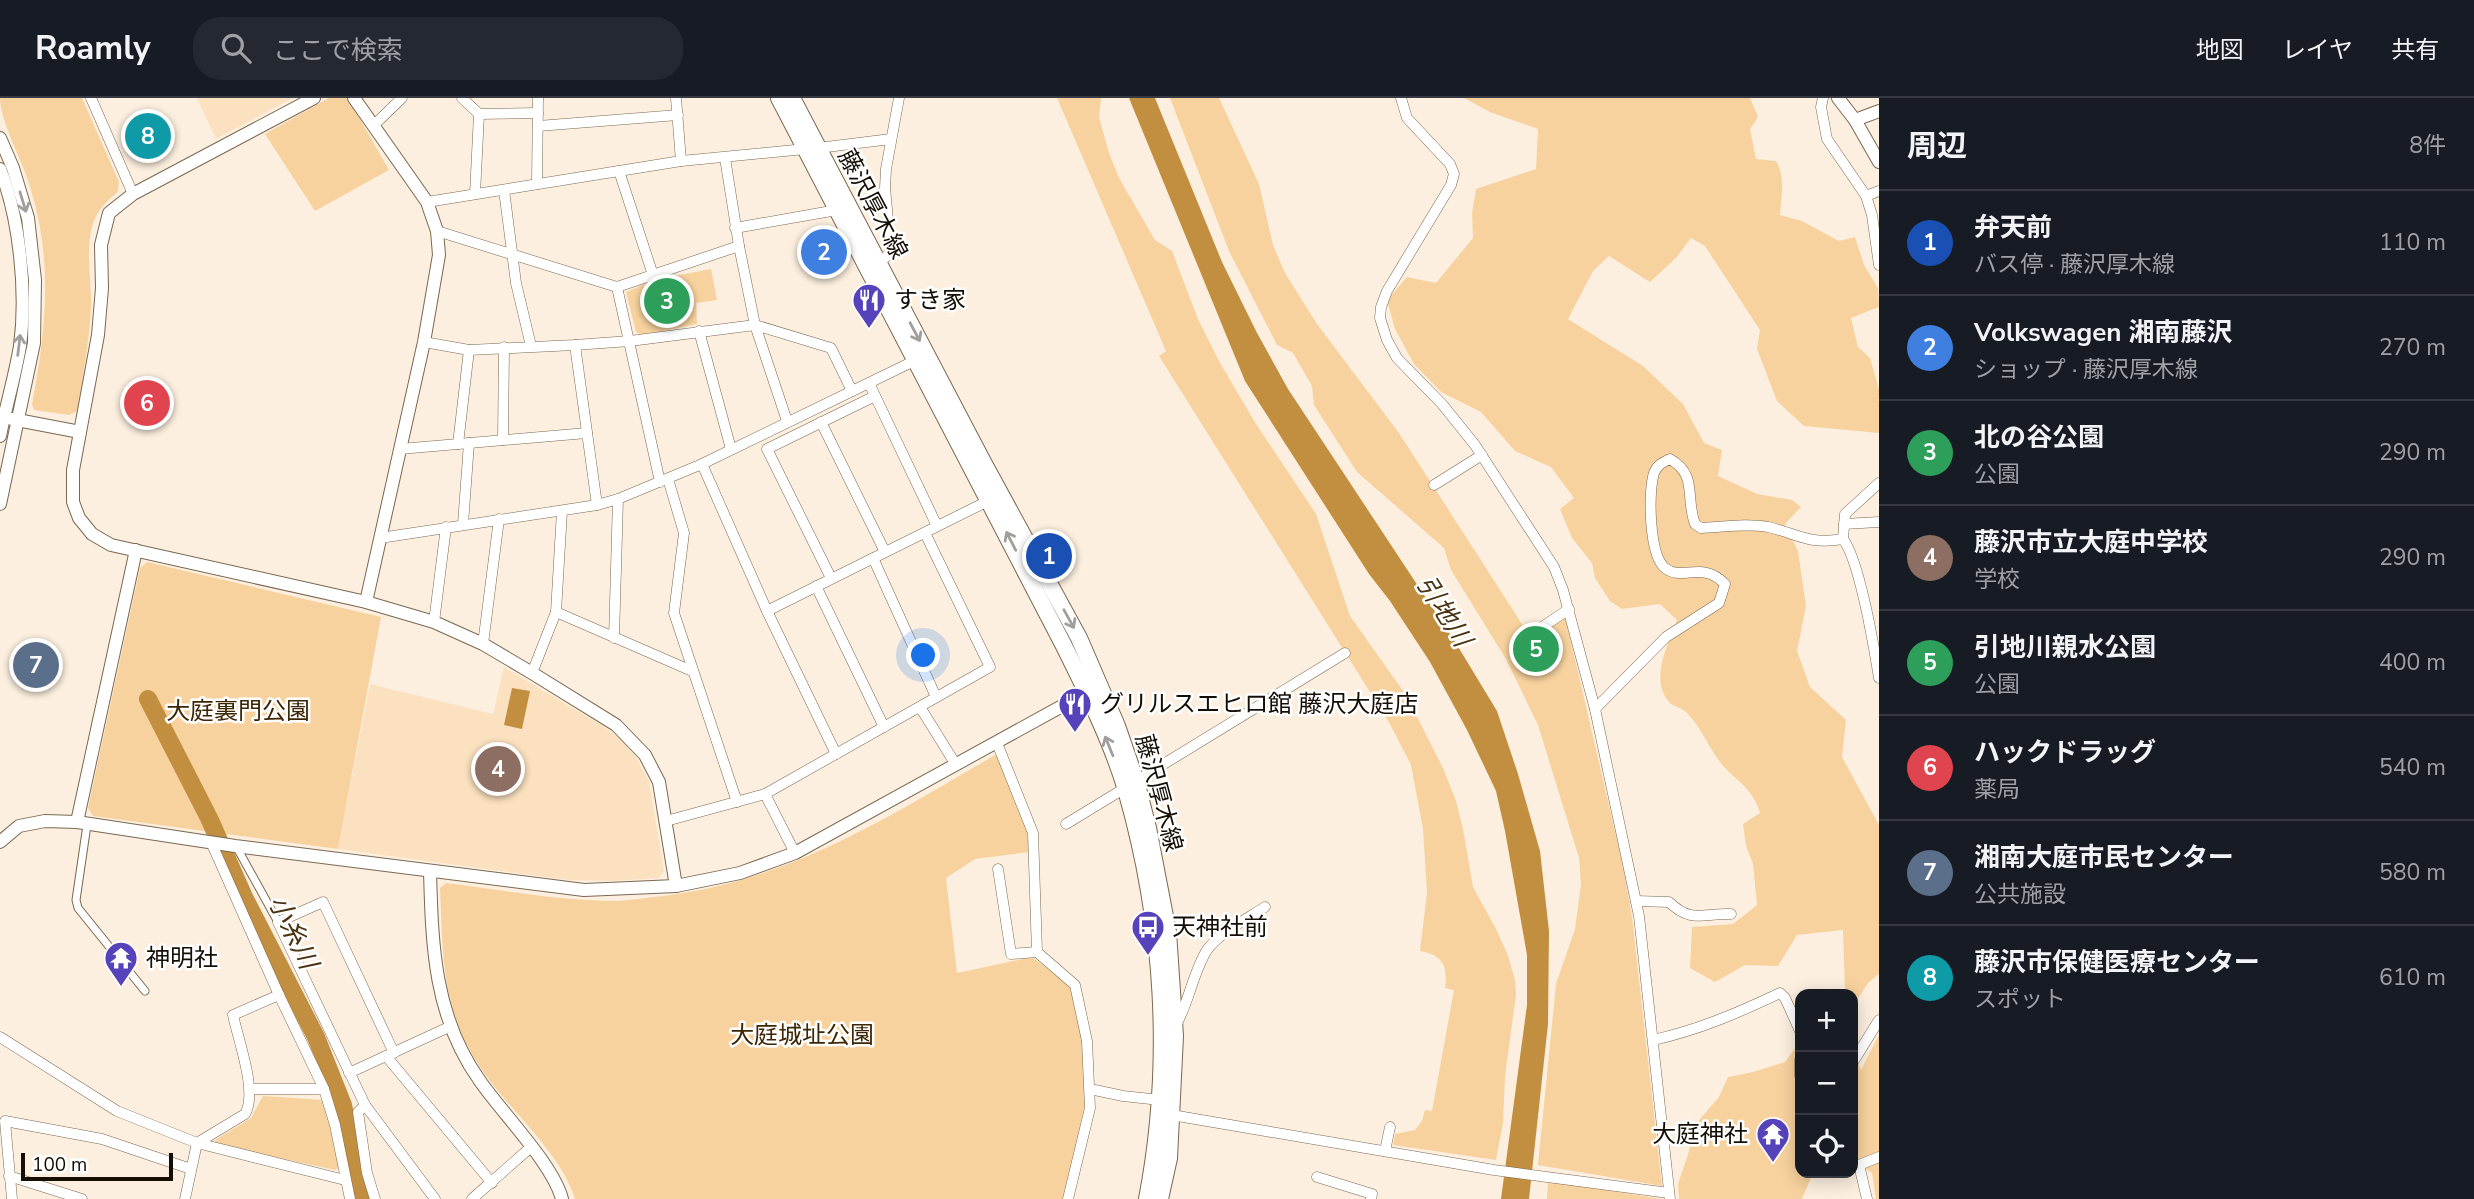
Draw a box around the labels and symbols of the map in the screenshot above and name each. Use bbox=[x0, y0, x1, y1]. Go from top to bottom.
pin: 8 bbox=[125, 110, 171, 162]
street label: 藤沢厚木線 bbox=[831, 144, 915, 264]
one-way arrow bbox=[18, 190, 31, 212]
pin: 2 bbox=[801, 226, 847, 278]
pin: 3 bbox=[644, 275, 690, 327]
restaurant icon: すき家 bbox=[850, 281, 888, 330]
place label: すき家 bbox=[894, 284, 966, 316]
one-way arrow bbox=[909, 321, 922, 342]
one-way arrow bbox=[12, 335, 25, 357]
pin: 6 bbox=[124, 377, 170, 429]
pin: 1 bbox=[1026, 530, 1072, 582]
one-way arrow bbox=[1003, 531, 1017, 552]
water label: 引地川 bbox=[1408, 569, 1481, 656]
one-way arrow bbox=[1063, 608, 1076, 629]
pin: 5 bbox=[1513, 623, 1559, 675]
your location bbox=[906, 638, 940, 672]
pin: 7 bbox=[13, 639, 59, 691]
restaurant icon: グリルスエヒロ館 藤沢大庭店 bbox=[1056, 685, 1094, 734]
place label: グリルスエヒロ館 藤沢大庭店 bbox=[1100, 688, 1418, 720]
park label: 大庭裏門公園 bbox=[166, 695, 310, 727]
street label: 藤沢厚木線 bbox=[1128, 731, 1190, 855]
one-way arrow bbox=[1101, 736, 1114, 758]
pin: 4 bbox=[475, 743, 521, 795]
water label: 小糸川 bbox=[260, 889, 327, 977]
bus stop icon: 天神社前 bbox=[1129, 908, 1167, 957]
place label: 天神社前 bbox=[1172, 911, 1268, 943]
temple icon: 神明社 bbox=[102, 939, 140, 988]
place label: 神明社 bbox=[146, 942, 218, 974]
park label: 大庭城址公園 bbox=[730, 1019, 874, 1051]
temple icon: 大庭神社 bbox=[1754, 1115, 1792, 1164]
place label: 大庭神社 bbox=[1652, 1118, 1748, 1150]
scale bar bbox=[21, 1150, 173, 1182]

